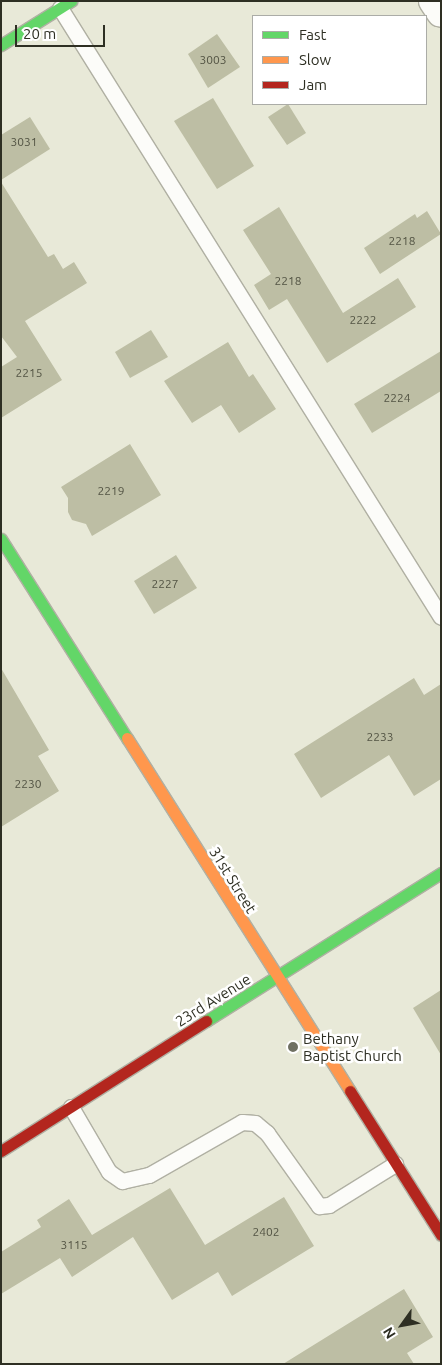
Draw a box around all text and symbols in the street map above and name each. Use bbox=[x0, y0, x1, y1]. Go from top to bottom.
scale bar bbox=[18, 15, 108, 47]
legend bbox=[252, 15, 427, 105]
text: 20 m bbox=[23, 25, 56, 42]
text: Fast bbox=[299, 26, 326, 43]
text: Slow bbox=[299, 51, 331, 68]
house number: 3003 bbox=[199, 53, 227, 67]
text: Jam bbox=[299, 76, 327, 93]
house number: 3031 bbox=[10, 135, 38, 149]
house number: 2218 bbox=[388, 234, 416, 248]
house number: 2218 bbox=[274, 274, 302, 288]
house number: 2222 bbox=[349, 313, 377, 327]
house number: 2215 bbox=[15, 366, 43, 380]
house number: 2224 bbox=[383, 391, 411, 405]
house number: 2219 bbox=[97, 484, 125, 498]
house number: 2227 bbox=[151, 577, 179, 591]
house number: 2233 bbox=[366, 730, 394, 744]
house number: 2230 bbox=[14, 777, 42, 791]
street label: 31st Street bbox=[206, 844, 260, 916]
street label: 23rd Avenue bbox=[172, 970, 254, 1030]
place label: Bethany Baptist Church bbox=[303, 1029, 402, 1064]
marker: Bethany Baptist Church bbox=[287, 1041, 299, 1053]
house number: 2402 bbox=[252, 1225, 280, 1239]
house number: 3115 bbox=[60, 1238, 88, 1252]
north arrow bbox=[377, 1300, 427, 1350]
text: N bbox=[380, 1324, 399, 1342]

